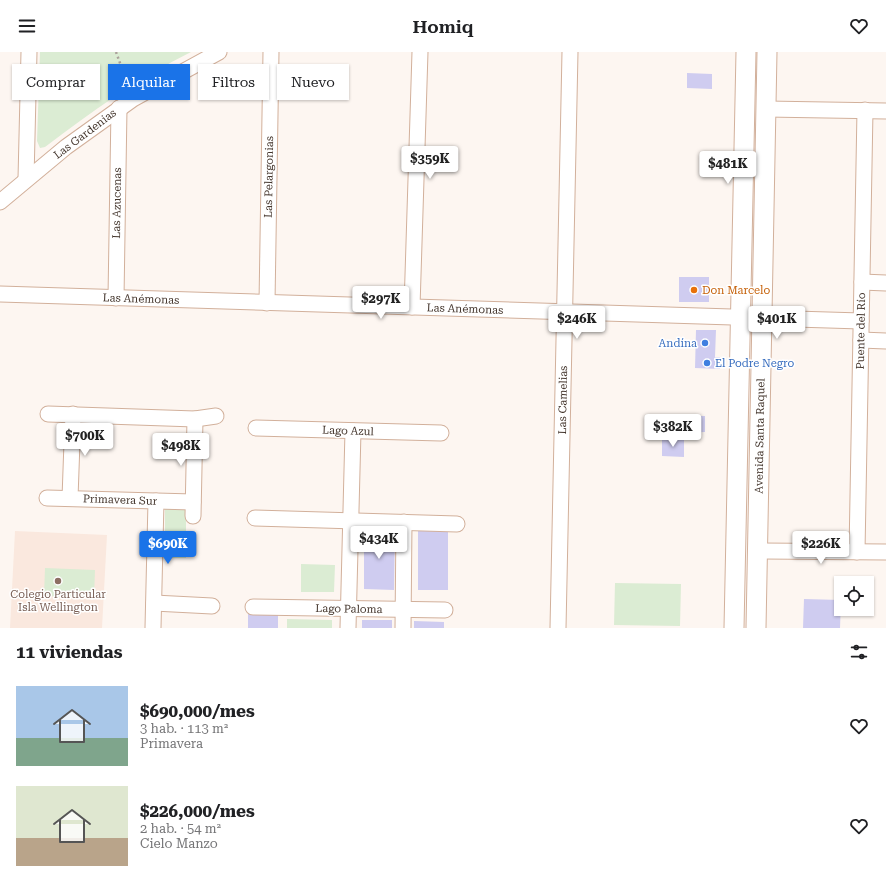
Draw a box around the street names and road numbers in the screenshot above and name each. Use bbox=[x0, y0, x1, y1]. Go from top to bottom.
street label: Las Gardenias bbox=[51, 106, 119, 162]
street label: Las Pelargonias bbox=[262, 136, 276, 218]
street label: Las Azucenas bbox=[110, 167, 124, 239]
street label: Las Anémonas bbox=[102, 291, 180, 307]
street label: Puente del Río bbox=[854, 292, 868, 370]
street label: Las Anémonas bbox=[426, 301, 504, 317]
street label: Las Camelias bbox=[556, 365, 570, 435]
street label: Avenida Santa Raquel bbox=[752, 378, 768, 494]
street label: Lago Azul bbox=[322, 424, 375, 438]
street label: Primavera Sur bbox=[83, 492, 158, 508]
street label: Lago Paloma bbox=[315, 602, 383, 616]

